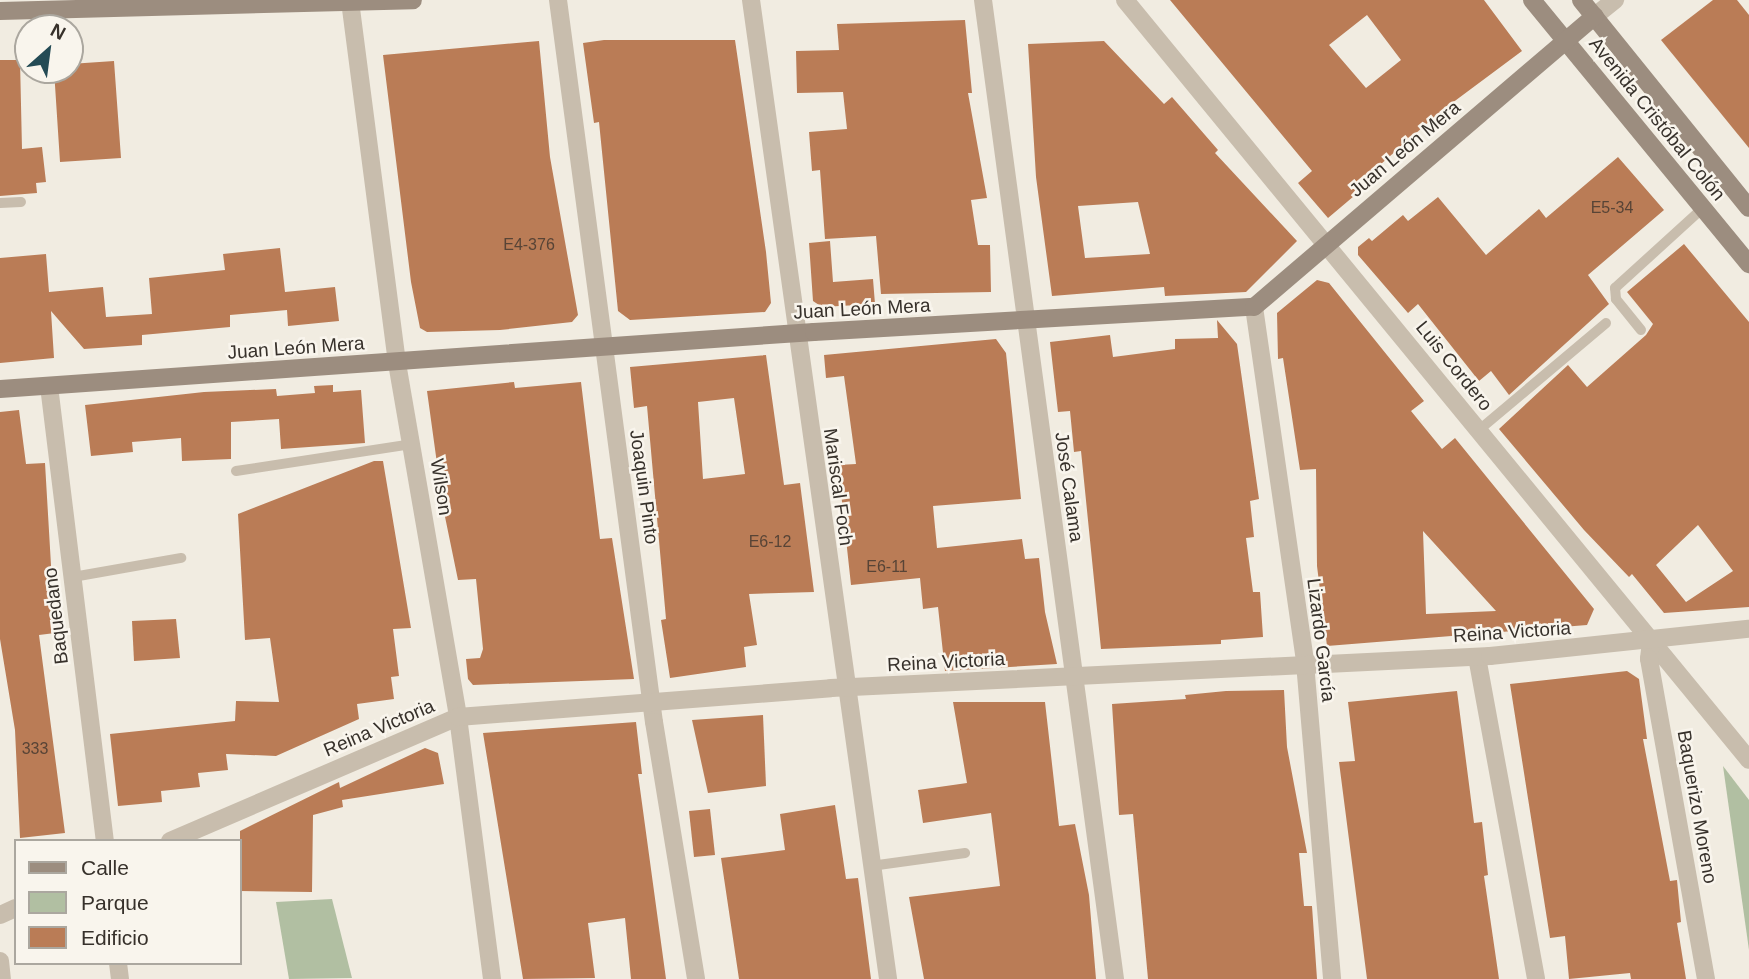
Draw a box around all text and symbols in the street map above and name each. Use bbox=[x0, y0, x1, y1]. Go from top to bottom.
north arrow bbox=[14, 14, 84, 84]
text: N bbox=[47, 19, 69, 44]
street label: Avenida Cristóbal Colón bbox=[1584, 33, 1730, 205]
street label: Juan León Mera bbox=[1345, 96, 1465, 202]
house number: E5-34 bbox=[1591, 198, 1633, 218]
house number: E4-376 bbox=[503, 235, 555, 255]
street label: Juan León Mera bbox=[793, 294, 931, 324]
street label: Luis Cordero bbox=[1411, 317, 1497, 415]
street label: Juan León Mera bbox=[227, 332, 365, 364]
street label: Mariscal Foch bbox=[818, 427, 858, 547]
street label: Joaquin Pinto bbox=[625, 428, 663, 546]
street label: José Calama bbox=[1050, 431, 1088, 543]
street label: Wilson bbox=[425, 457, 457, 517]
house number: E6-12 bbox=[749, 532, 791, 552]
house number: E6-11 bbox=[866, 557, 908, 577]
street label: Baquedano bbox=[39, 566, 73, 666]
street label: Lizardo García bbox=[1302, 577, 1340, 703]
street label: Reina Victoria bbox=[1452, 617, 1572, 647]
street label: Reina Victoria bbox=[887, 648, 1005, 676]
street label: Reina Victoria bbox=[320, 694, 438, 762]
street label: Baquerizo Moreno bbox=[1672, 729, 1722, 885]
house number: 333 bbox=[22, 739, 48, 759]
legend bbox=[14, 839, 242, 965]
text: Calle bbox=[81, 856, 129, 879]
text: Parque bbox=[81, 891, 149, 914]
text: Edificio bbox=[81, 926, 149, 949]

